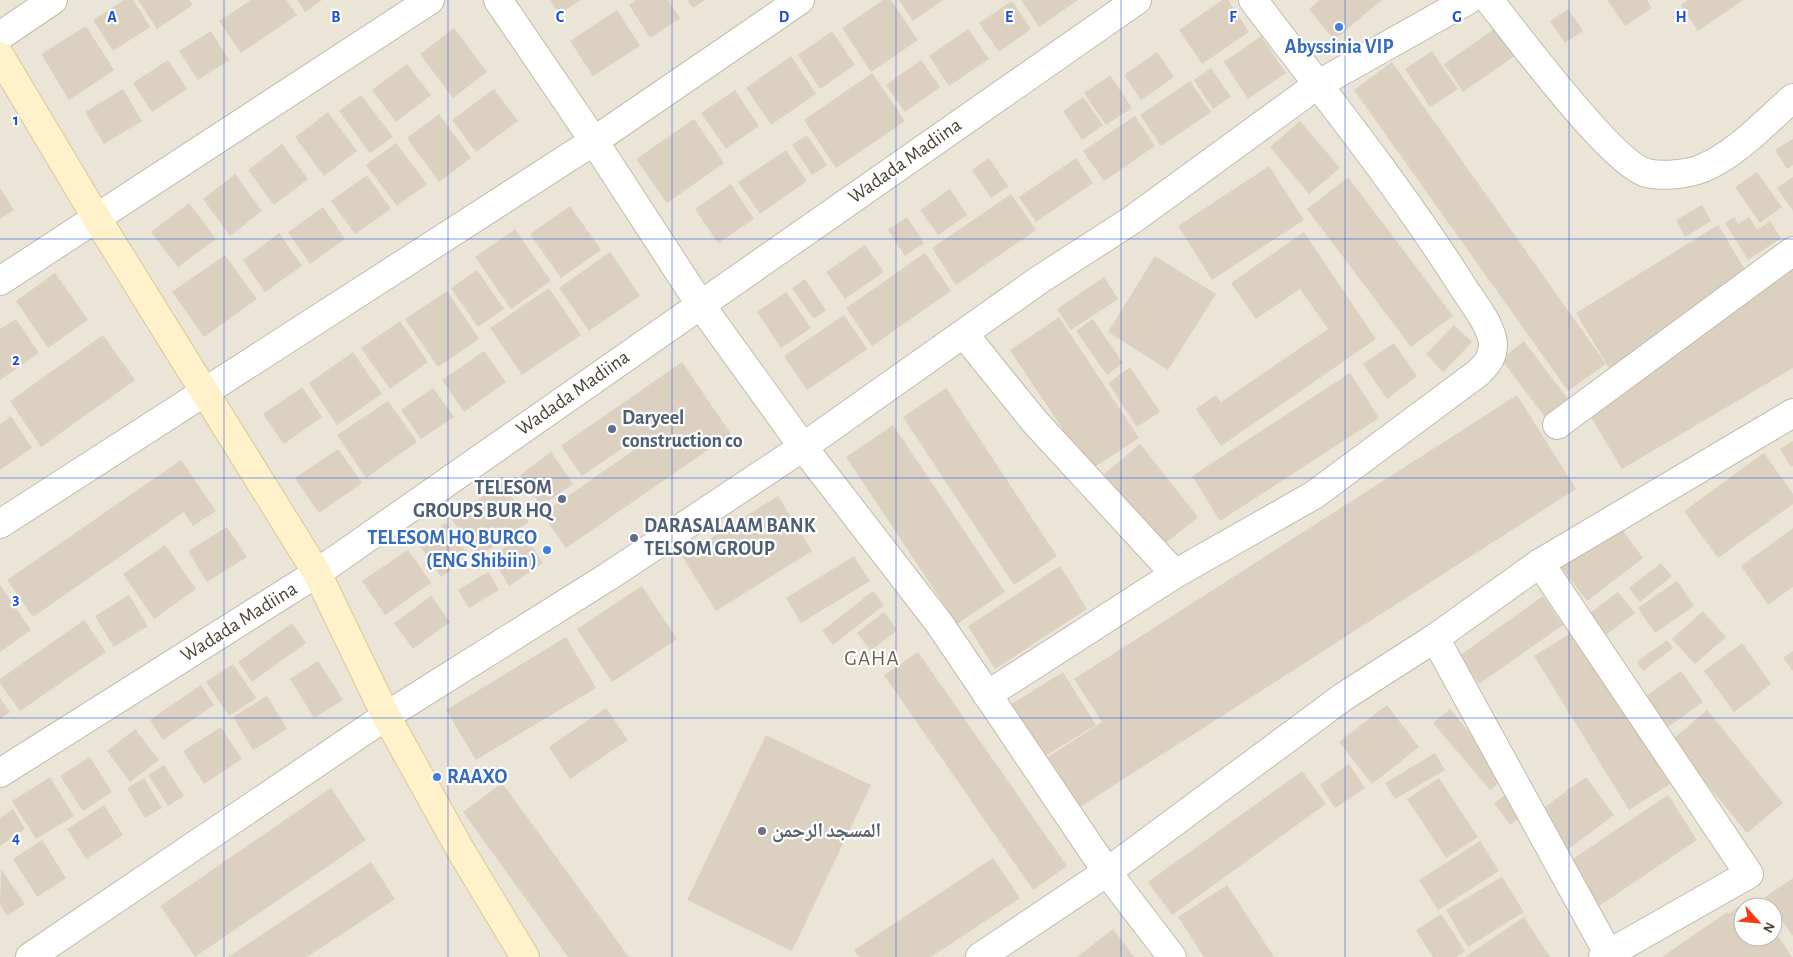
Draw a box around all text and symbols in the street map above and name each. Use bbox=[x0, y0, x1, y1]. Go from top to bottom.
text: A bbox=[107, 9, 117, 25]
text: B bbox=[331, 9, 341, 25]
text: C bbox=[556, 9, 565, 25]
text: D bbox=[779, 9, 790, 25]
text: E bbox=[1005, 9, 1013, 25]
text: F bbox=[1229, 9, 1237, 25]
text: G bbox=[1452, 9, 1462, 25]
text: H bbox=[1675, 9, 1687, 25]
marker: Abyssinia VIP bbox=[1333, 21, 1345, 33]
place label: Abyssinia VIP bbox=[1285, 37, 1393, 57]
text: 1 bbox=[13, 112, 19, 128]
street label: Wadada Madiina bbox=[845, 115, 965, 207]
street label: Wadada Madiina bbox=[513, 347, 633, 439]
text: 2 bbox=[12, 352, 20, 368]
place label: Daryeel construction co bbox=[622, 408, 743, 451]
marker: Daryeel construction co bbox=[606, 423, 618, 435]
place label: TELESOM GROUPS BUR HQ bbox=[413, 478, 554, 522]
marker: TELESOM GROUPS BUR HQ bbox=[556, 493, 568, 505]
place label: DARASALAAM BANK TELSOM GROUP bbox=[644, 516, 816, 559]
place label: TELESOM HQ BURCO (ENG Shibiin ) bbox=[367, 528, 537, 571]
marker: DARASALAAM BANK TELSOM GROUP bbox=[628, 532, 640, 544]
marker: TELESOM HQ BURCO (ENG Shibiin ) bbox=[541, 544, 553, 556]
street label: Wadada Madiina bbox=[177, 578, 301, 666]
text: 3 bbox=[13, 591, 20, 607]
district label: GAHA bbox=[844, 648, 900, 669]
place label: RAAXO bbox=[447, 767, 507, 787]
marker: RAAXO bbox=[431, 771, 443, 783]
place label: المسجد الرحمن bbox=[772, 821, 881, 843]
marker: المسجد الرحمن bbox=[756, 825, 768, 837]
text: 4 bbox=[12, 830, 20, 846]
north arrow bbox=[1733, 897, 1783, 947]
text: N bbox=[1760, 920, 1777, 935]

